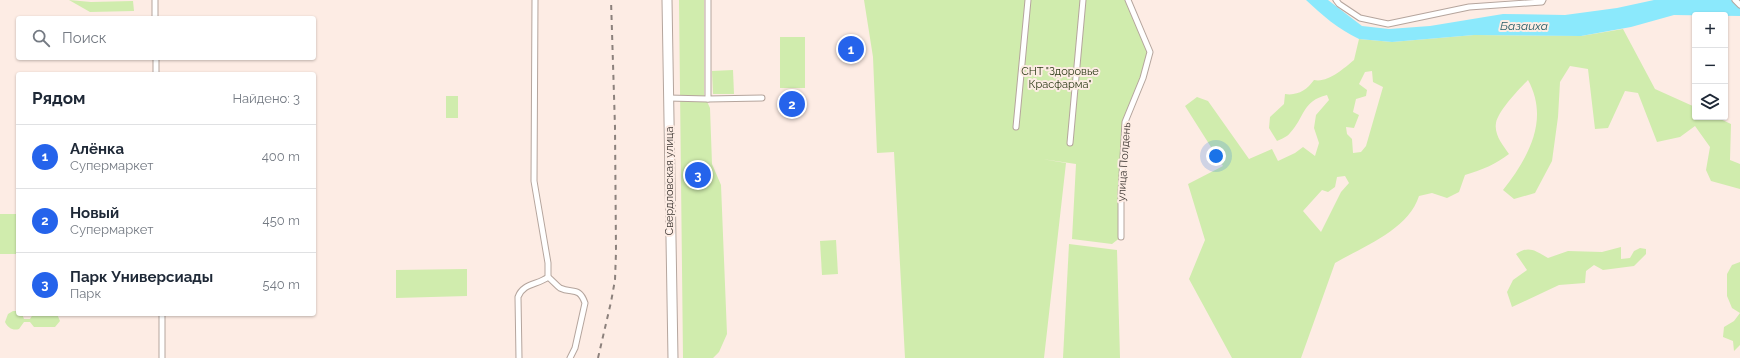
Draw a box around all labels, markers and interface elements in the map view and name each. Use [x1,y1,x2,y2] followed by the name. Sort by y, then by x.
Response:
[1692,12,1728,120] map controls
[1692,12,1728,48] button: +
[16,16,316,60] search box
[1500,19,1548,33] water label: Базаиха
[30,27,52,49] icon: search
[62,29,107,47] text: Поиск
[838,34,864,64] pin: 1
[1692,48,1728,84] button: −
[1021,65,1099,91] park label: СНТ "Здоровье Красфарма"
[1692,84,1728,120] button: layers
[32,88,85,108] text: Рядом
[779,89,805,119] pin: 2
[232,91,300,106] text: Найдено: 3
[1115,121,1133,202] street label: улица Полдень
[663,127,676,235] street label: Свердловская улица
[70,140,124,158] text: Алёнка
[1206,146,1226,166] your location
[42,149,48,164] text: 1
[262,149,300,164] text: 400 m
[70,158,153,173] text: Супермаркет
[685,160,711,190] pin: 3
[70,204,119,222] text: Новый
[41,213,49,228] text: 2
[263,213,300,228] text: 450 m
[70,222,153,237] text: Супермаркет
[70,268,213,286] text: Парк Универсиады
[41,277,49,292] text: 3
[263,277,300,292] text: 540 m
[70,286,101,301] text: Парк

